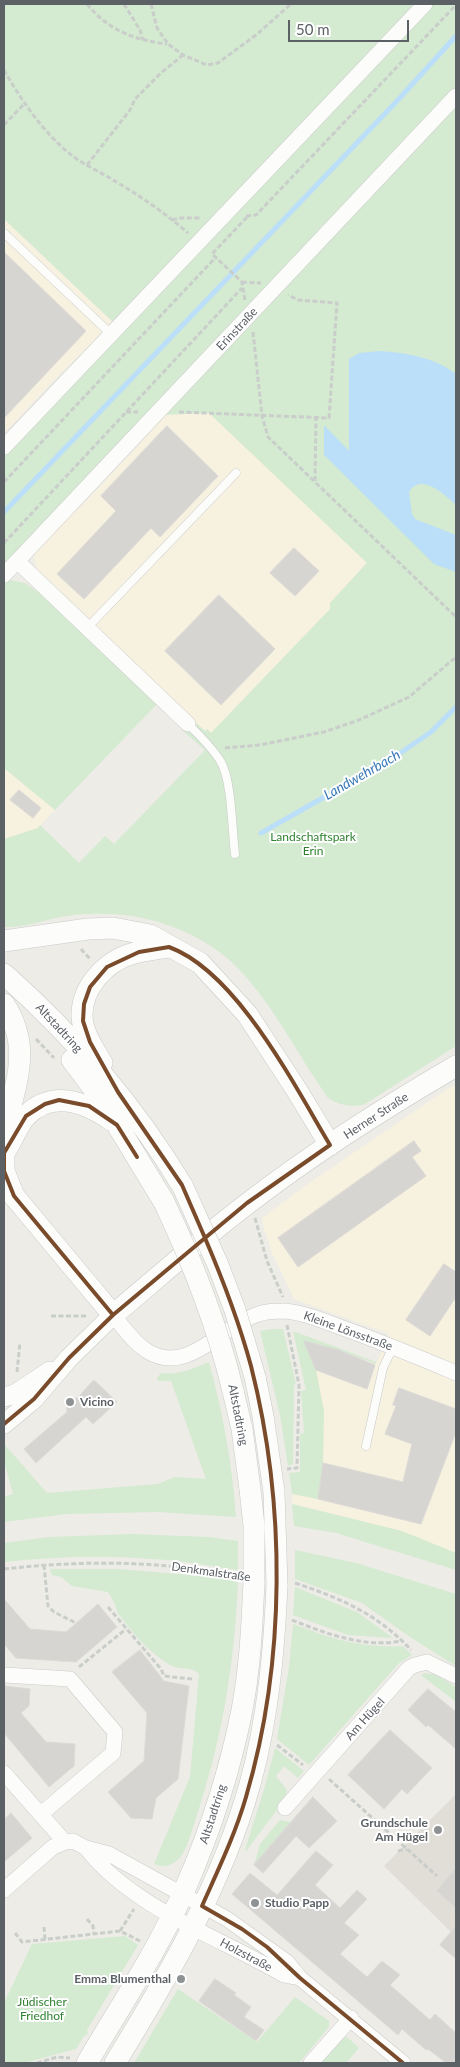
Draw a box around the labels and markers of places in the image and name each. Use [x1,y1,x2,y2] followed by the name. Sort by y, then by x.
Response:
[80,1395,114,1409] place label: Vicino
[64,1396,76,1408] marker: Vicino
[361,1816,428,1844] place label: Grundschule Am Hügel
[432,1824,444,1836] marker: Grundschule Am Hügel
[265,1896,329,1910] place label: Studio Papp
[249,1897,261,1909] marker: Studio Papp
[74,1972,171,1986] place label: Emma Blumenthal
[175,1973,187,1985] marker: Emma Blumenthal

